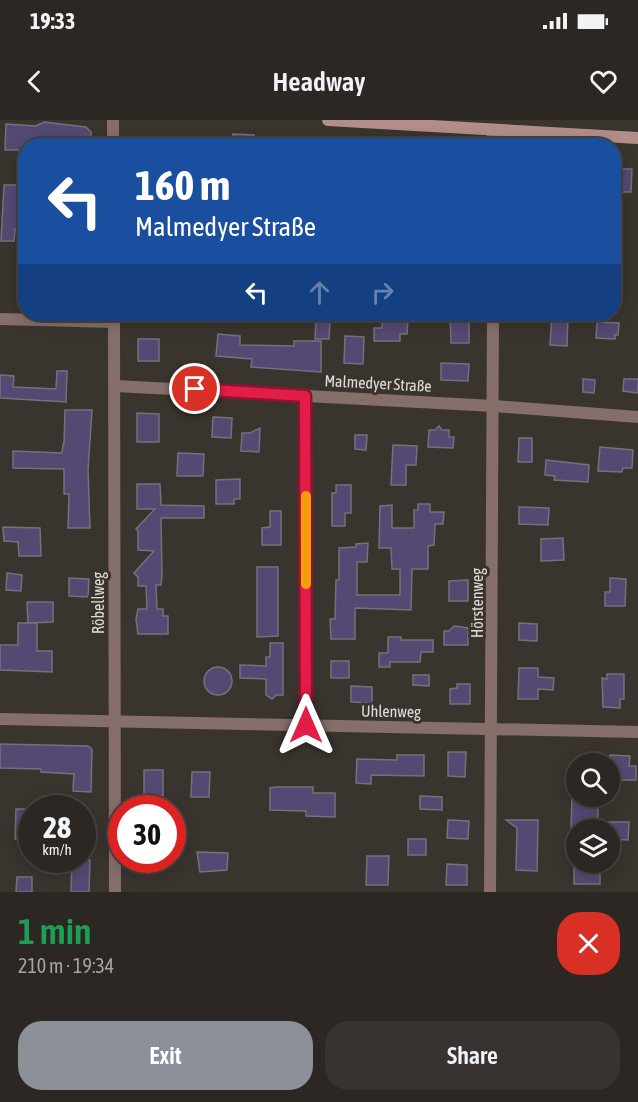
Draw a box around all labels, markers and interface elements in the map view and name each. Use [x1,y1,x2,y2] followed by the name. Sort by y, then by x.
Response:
[30,8,75,34] text: 19:33
[18,65,51,98] icon: back
[587,65,620,98] icon: heart
[273,66,365,97] text: Headway
[135,161,230,209] text: 160 m
[36,162,114,240] icon: left
[135,211,316,242] text: Malmedyer Straße
[240,276,273,309] icon: left
[303,276,336,309] icon: ahead
[366,276,399,309] icon: right
[169,363,220,414] pin
[324,371,432,396] street label: Malmedyer Straße
[178,372,211,405] icon: arrive
[468,568,487,638] street label: Hörstenweg
[89,572,108,634] street label: Röbellweg
[274,693,338,757] position arrow
[361,701,421,722] street label: Uhlenweg
[566,753,620,873] map controls
[566,753,620,807] button: search
[108,795,186,873] speed limit sign: 30
[43,810,71,844] text: 28
[566,819,620,873] button: layers
[42,841,72,858] text: km/h
[18,910,92,952] text: 1 min
[557,912,620,975] button: close
[18,954,114,977] text: 210 m · 19:34
[18,1021,313,1090] button: Exit
[325,1021,620,1090] button: Share

